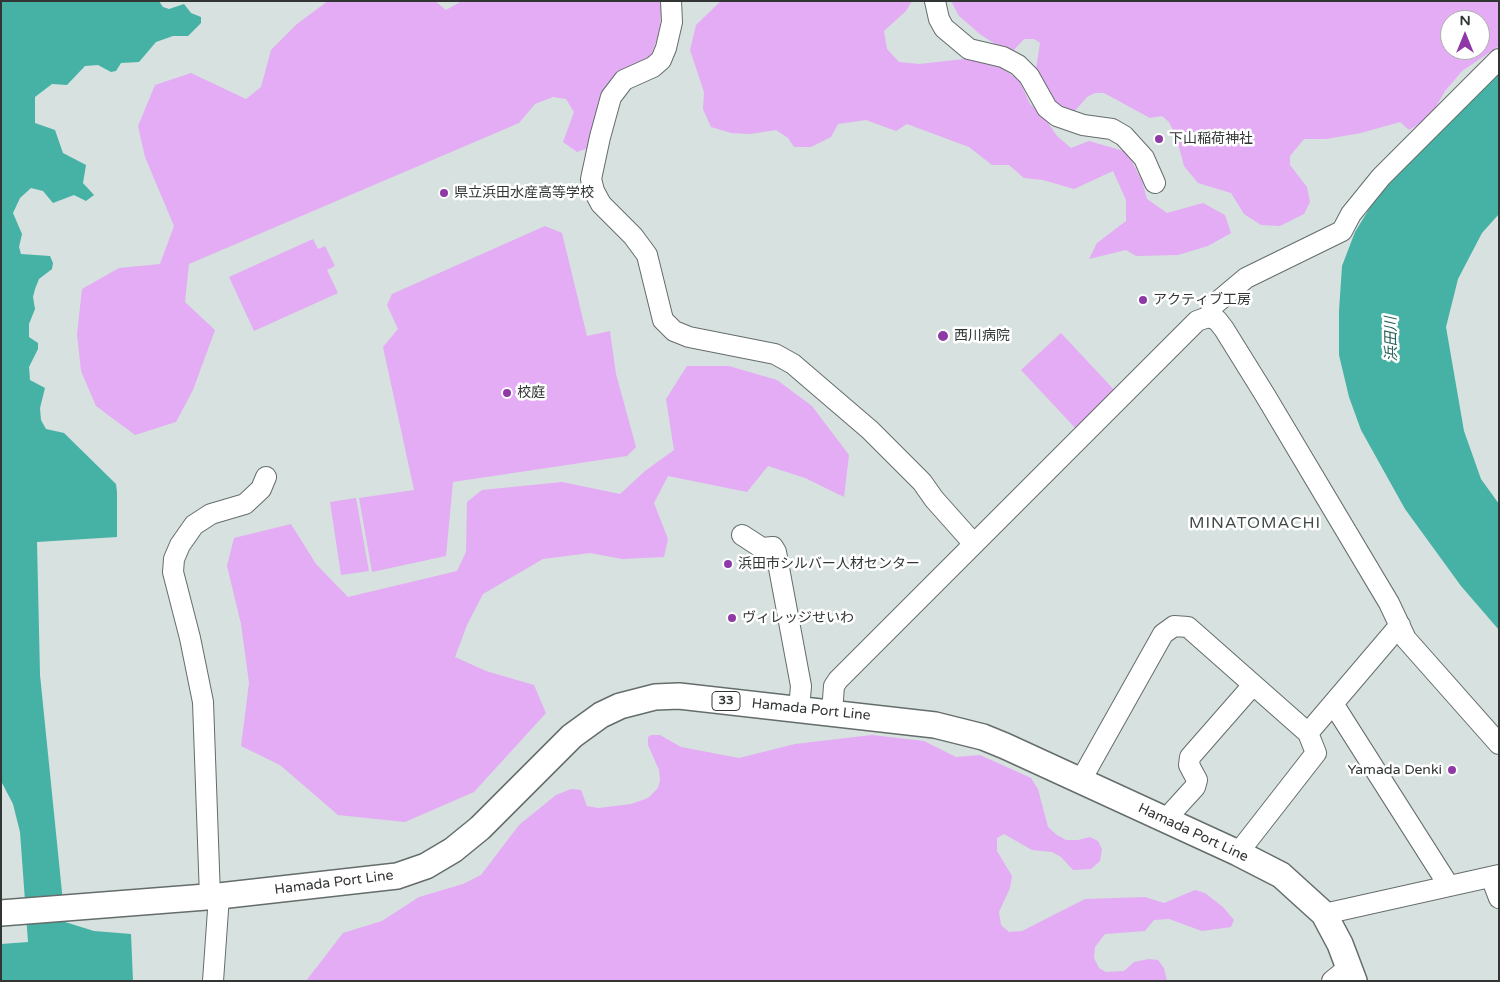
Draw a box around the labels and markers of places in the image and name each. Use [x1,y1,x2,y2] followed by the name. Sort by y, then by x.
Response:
[1169,131,1253,147] place label: 下山稲荷神社
[1153,133,1165,145] marker: 下山稲荷神社
[454,185,594,201] place label: 県立浜田水産高等学校
[438,187,450,199] marker: 県立浜田水産高等学校
[1153,292,1251,308] place label: アクティブ工房
[1137,294,1149,306] marker: アクティブ工房
[954,328,1010,344] place label: 西川病院
[936,329,950,343] marker: 西川病院
[517,385,545,401] place label: 校庭
[501,387,513,399] marker: 校庭
[738,556,920,572] place label: 浜田市シルバー人材センター
[722,558,734,570] marker: 浜田市シルバー人材センター
[742,610,854,626] place label: ヴィレッジせいわ
[726,612,738,624] marker: ヴィレッジせいわ
[1347,762,1442,778] place label: Yamada Denki
[1446,764,1458,776] marker: Yamada Denki

